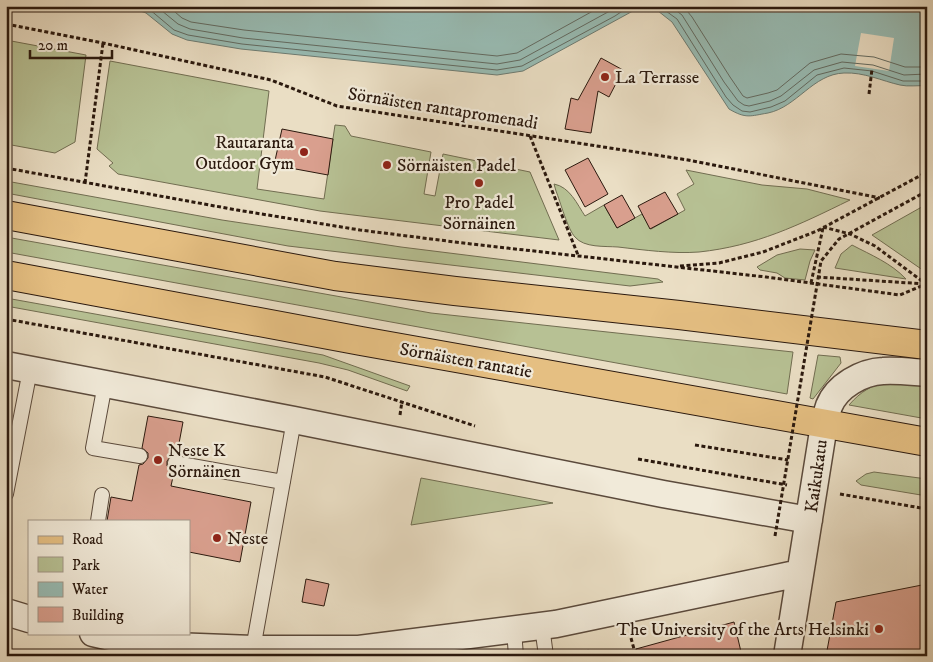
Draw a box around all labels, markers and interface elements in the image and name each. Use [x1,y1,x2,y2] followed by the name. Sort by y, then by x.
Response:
[30,28,112,60] scale bar
[38,36,68,55] text: 20 m
[615,67,699,89] place label: La Terrasse
[599,71,611,83] marker: La Terrasse
[346,83,539,135] street label: Sörnäisten rantapromenadi
[195,132,294,175] place label: Rautaranta Outdoor Gym
[298,146,310,158] marker: Rautaranta Outdoor Gym
[397,155,517,177] place label: Sörnäisten Padel
[381,159,393,171] marker: Sörnäisten Padel
[473,177,485,189] marker: Pro Padel Sörnäinen
[443,192,516,235] place label: Pro Padel Sörnäinen
[398,339,534,383] street label: Sörnäisten rantatie
[801,438,833,514] street label: Kaikukatu
[168,440,241,483] place label: Neste K Sörnäinen
[152,454,164,466] marker: Neste K Sörnäinen
[28,520,190,634] legend
[227,528,268,550] place label: Neste
[72,530,104,549] text: Road
[211,532,223,544] marker: Neste
[72,556,101,575] text: Park
[71,580,108,599] text: Water
[72,606,124,625] text: Building
[616,619,869,641] place label: The University of the Arts Helsinki
[873,623,885,635] marker: The University of the Arts Helsinki

